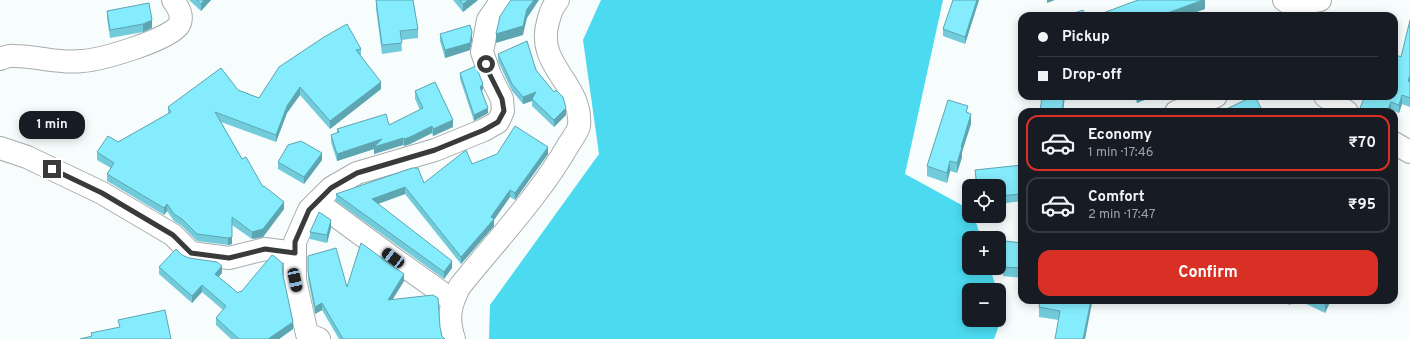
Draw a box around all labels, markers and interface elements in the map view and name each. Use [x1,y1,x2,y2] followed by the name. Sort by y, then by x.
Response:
[1062,28,1110,47] text: Pickup
[477,55,495,73] route start
[1062,66,1122,85] text: Drop-off
[19,111,85,139] callout: 1 min
[36,117,68,133] text: 1 min
[1040,125,1076,161] icon: car
[1088,126,1152,145] text: Economy
[1348,134,1376,153] text: ₹70
[1088,145,1153,161] text: 1 min · 17:46
[43,160,61,178] route end
[962,179,1006,327] map controls
[962,179,1006,223] button: locate
[1040,187,1076,223] icon: car
[1088,188,1145,207] text: Comfort
[1348,196,1376,215] text: ₹95
[1088,207,1155,223] text: 2 min · 17:47
[962,231,1006,275] button: +
[380,246,406,270] car
[1038,250,1378,296] button: Confirm
[287,267,303,293] car
[962,283,1006,327] button: −

